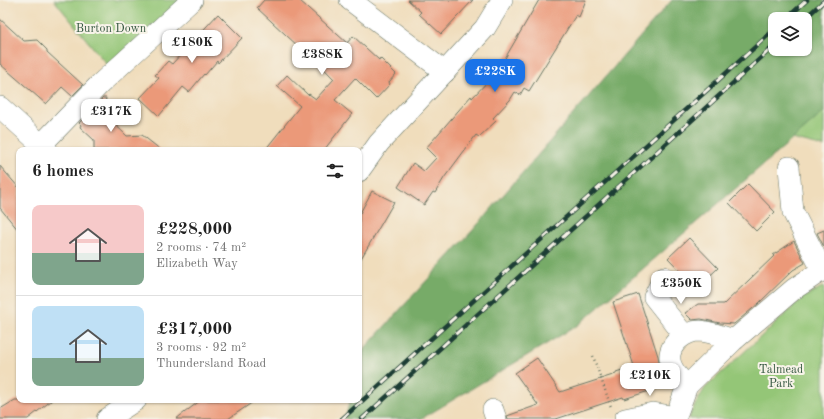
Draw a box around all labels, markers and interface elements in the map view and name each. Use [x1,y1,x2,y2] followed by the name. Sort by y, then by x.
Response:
[768,12,812,56] map controls
[768,12,812,56] button: layers
[76,23,147,35] park label: Burton Down
[164,30,220,64] pin: £180K
[171,36,213,49] text: £180K
[294,42,350,76] pin: £388K
[301,48,343,61] text: £388K
[467,59,523,93] pin: £228K
[474,65,516,78] text: £228K
[83,99,139,133] pin: £317K
[90,105,132,118] text: £317K
[324,160,346,182] icon: filters
[32,163,94,180] text: 6 homes
[64,221,112,269] icon: home
[156,221,232,238] text: £228,000
[156,241,246,254] text: 2 rooms · 74 m²
[156,257,238,270] text: Elizabeth Way
[653,271,709,305] pin: £350K
[660,277,702,290] text: £350K
[156,321,232,338] text: £317,000
[64,322,112,370] icon: home
[156,341,246,354] text: 3 rooms · 92 m²
[156,357,266,370] text: Thundersland Road
[622,363,678,397] pin: £210K
[759,364,803,390] park label: Talmead Park
[629,369,671,382] text: £210K

